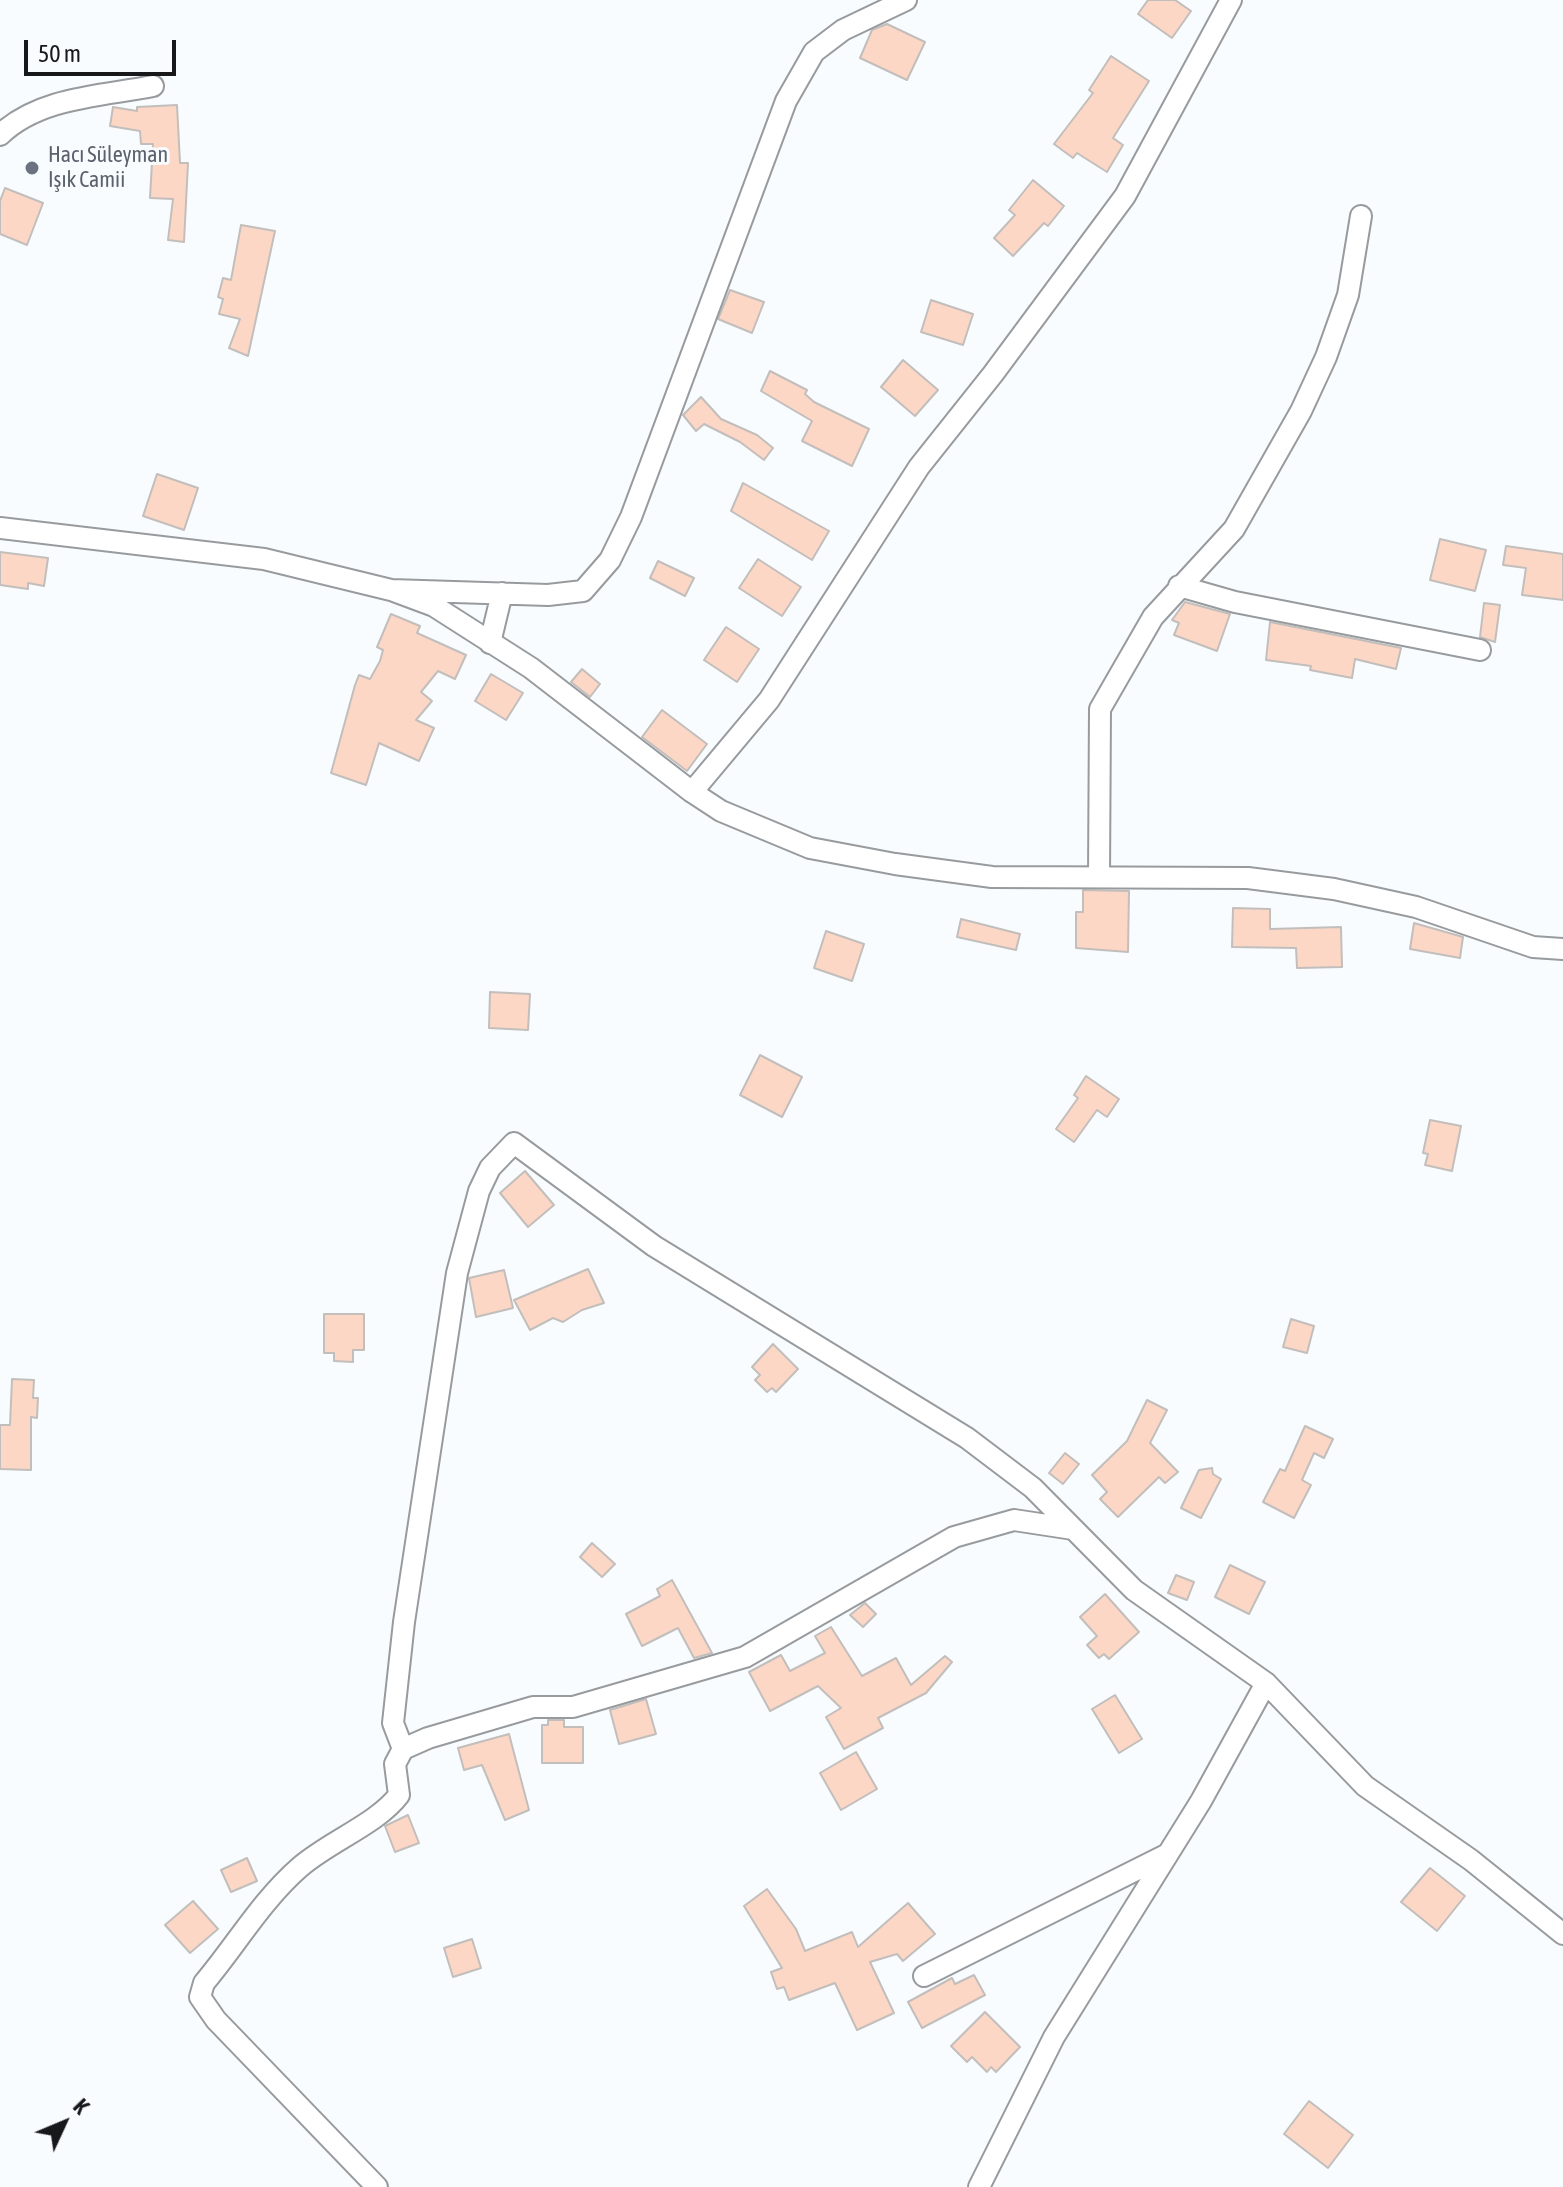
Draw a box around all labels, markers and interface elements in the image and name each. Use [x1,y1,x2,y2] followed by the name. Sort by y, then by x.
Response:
[28,24,180,74] scale bar
[38,40,81,67] text: 50 m
[48,142,168,194] place label: Hacı Süleyman Işık Camii
[23,159,41,177] marker: Hacı Süleyman Işık Camii
[24,2083,104,2163] north arrow
[68,2093,94,2119] text: K

